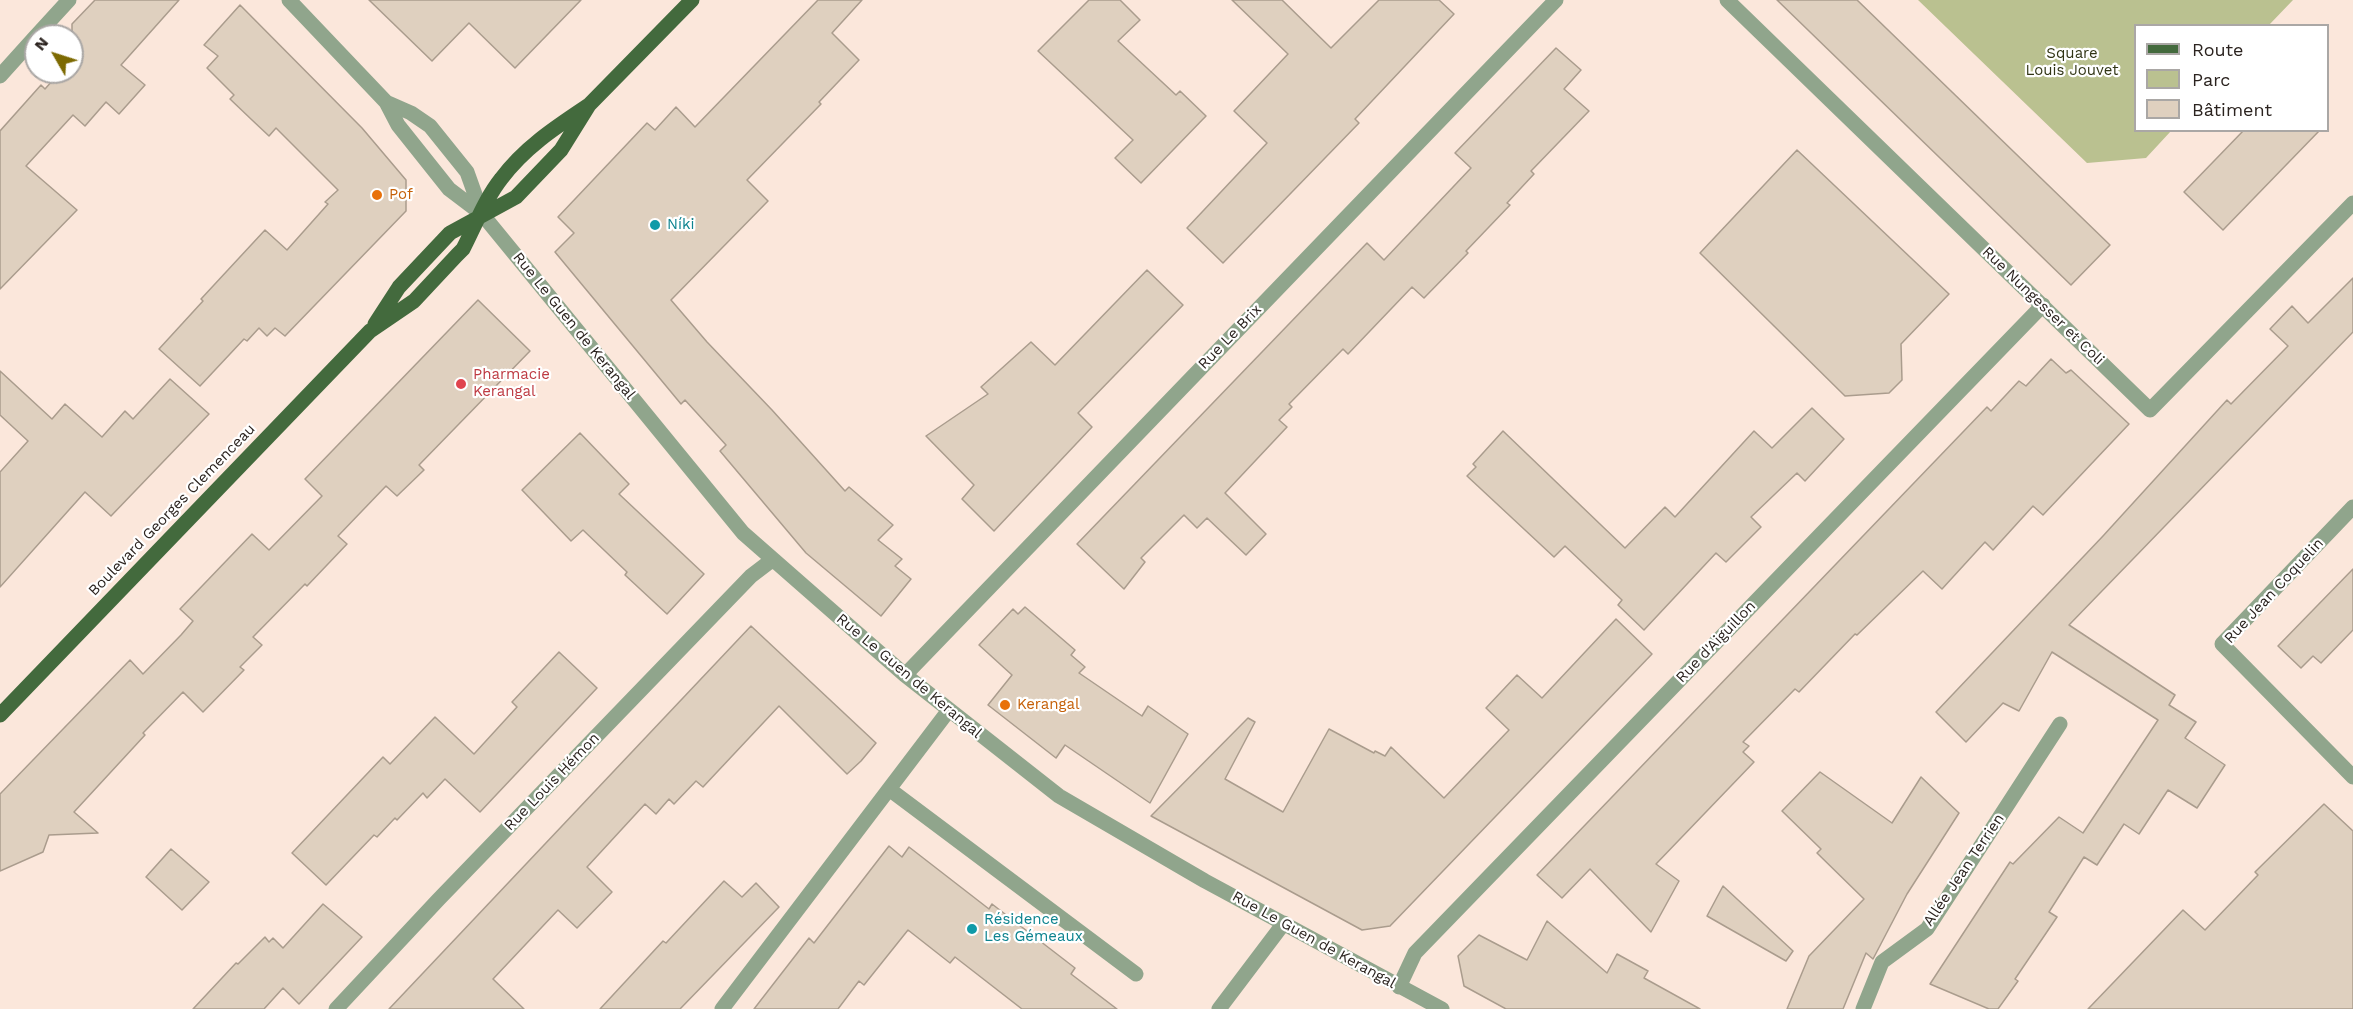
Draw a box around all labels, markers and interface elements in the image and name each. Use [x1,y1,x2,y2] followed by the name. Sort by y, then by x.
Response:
[24,24,84,84] north arrow
[2134,24,2329,132] legend
[30,33,52,54] text: N
[2192,39,2244,60] text: Route
[2025,45,2119,80] park label: Square Louis Jouvet
[2192,69,2230,90] text: Parc
[2192,99,2272,120] text: Bâtiment
[389,186,413,204] place label: Pof
[370,188,384,202] marker: Pof
[667,216,694,234] place label: Níki
[648,218,662,232] marker: Níki
[1978,243,2108,369] street label: Rue Nungesser et Coli
[509,249,639,403] street label: Rue Le Guen de Kerangal
[1195,301,1265,373] street label: Rue Le Brix
[473,366,550,401] place label: Pharmacie Kerangal
[454,377,468,391] marker: Pharmacie Kerangal
[85,420,259,600] street label: Boulevard Georges Clemenceau
[2221,535,2327,647] street label: Rue Jean Coquelin
[1672,597,1760,687] street label: Rue d'Aiguillon
[833,610,985,742] street label: Rue Le Guen de Kerangal
[1017,696,1080,714] place label: Kerangal
[998,698,1012,712] marker: Kerangal
[501,729,603,835] street label: Rue Louis Hémon
[1920,810,2008,930] street label: Allée Jean Terrien
[1229,887,1399,993] street label: Rue Le Guen de Kerangal
[984,911,1083,946] place label: Résidence Les Gémeaux
[965,922,979,936] marker: Résidence Les Gémeaux

